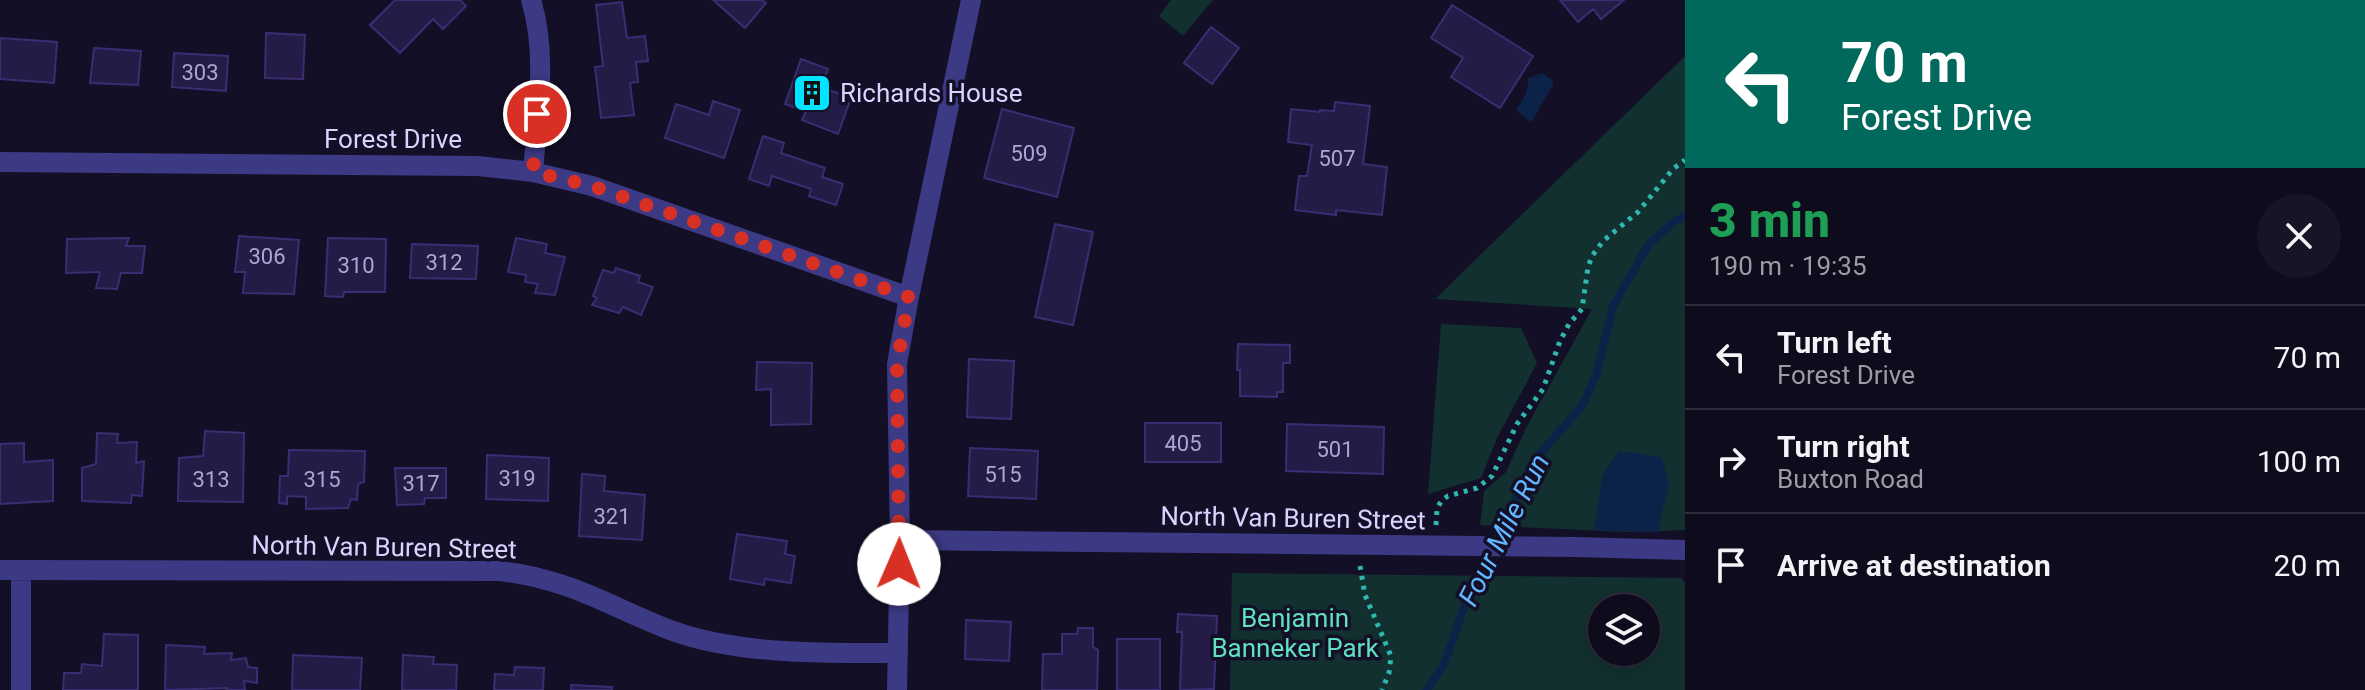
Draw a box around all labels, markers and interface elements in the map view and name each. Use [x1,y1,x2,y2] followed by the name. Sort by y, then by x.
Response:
[1841,30,1968,96] text: 70 m
[1709,32,1813,136] icon: left
[181,60,219,85] house number: 303
[791,72,833,114] building icon: Richards House
[840,78,1022,108] place label: Richards House
[503,80,571,148] pin
[515,92,559,136] icon: arrive
[1841,97,2032,139] text: Forest Drive
[324,124,462,154] street label: Forest Drive
[1010,141,1048,166] house number: 509
[1318,146,1356,171] house number: 507
[1709,192,1830,249] text: 3 min
[2257,194,2341,278] button: close
[248,244,286,269] house number: 306
[425,250,463,275] house number: 312
[1709,251,1867,281] text: 190 m · 19:35
[337,253,375,278] house number: 310
[1777,325,1892,360] text: Turn left
[1709,335,1753,379] icon: left
[2274,340,2341,375] text: 70 m
[1777,360,1915,390] text: Forest Drive
[1777,429,1910,464] text: Turn right
[1164,431,1202,456] house number: 405
[1316,437,1354,462] house number: 501
[1709,439,1753,483] icon: right
[2257,444,2341,479] text: 100 m
[1452,448,1556,612] water label: Four Mile Run
[984,462,1022,487] house number: 515
[1777,464,1924,494] text: Buxton Road
[498,466,536,491] house number: 319
[192,467,230,492] house number: 313
[303,467,341,492] house number: 315
[402,471,440,496] house number: 317
[1160,501,1426,535] street label: North Van Buren Street
[593,504,631,529] house number: 321
[857,522,941,606] position arrow
[251,530,517,564] street label: North Van Buren Street
[1709,543,1753,587] icon: arrive
[1777,548,2051,583] text: Arrive at destination
[2274,548,2341,583] text: 20 m
[1588,594,1660,666] map controls
[1588,594,1660,666] button: layers
[1211,603,1379,663] park label: Benjamin Banneker Park

